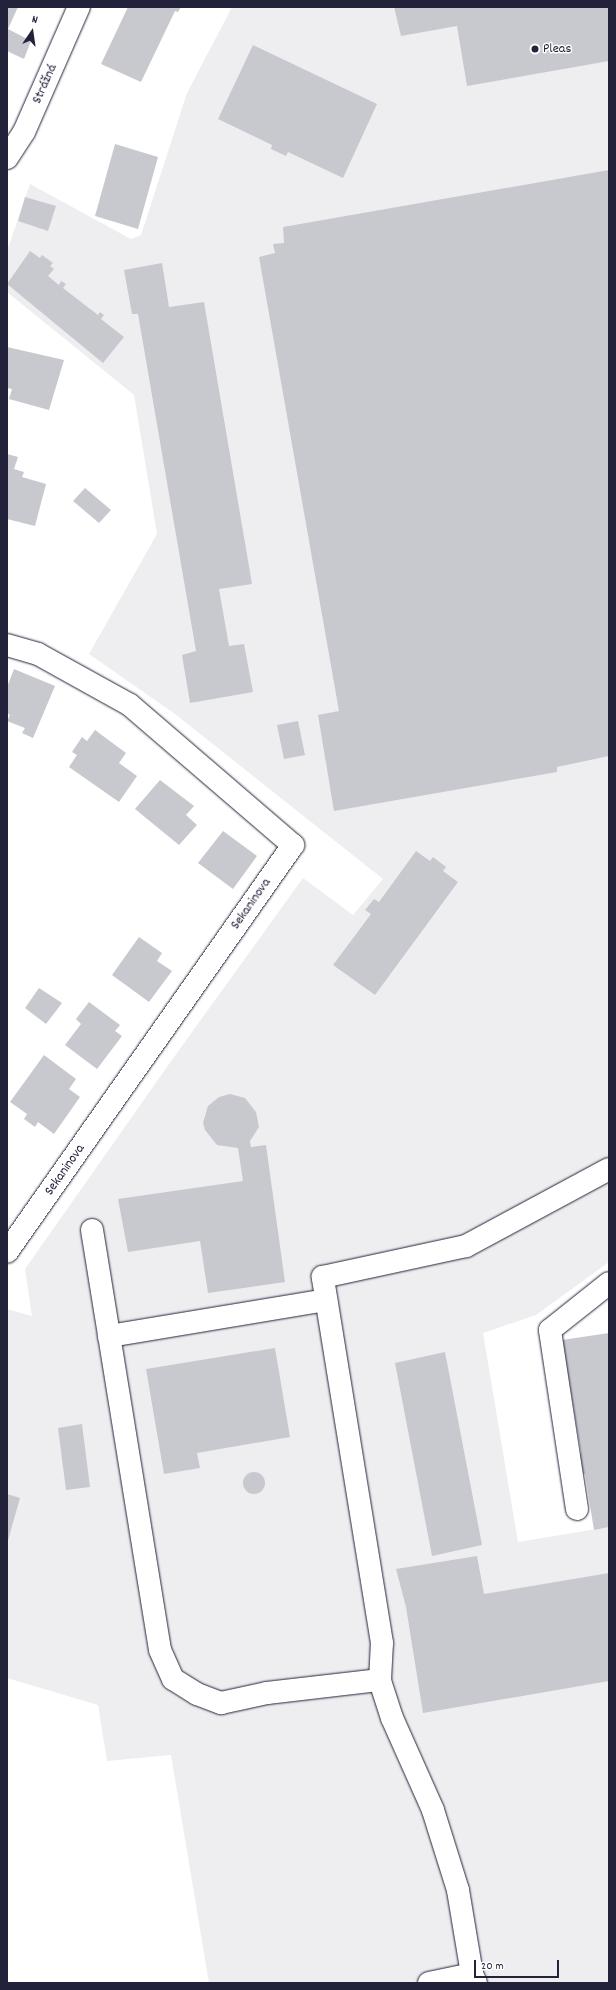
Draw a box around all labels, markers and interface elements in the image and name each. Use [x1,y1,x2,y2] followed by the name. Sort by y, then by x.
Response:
[12,12,52,52] north arrow
[30,12,39,29] text: N
[543,41,571,57] place label: Pleas
[530,44,540,54] marker: Pleas
[29,61,61,107] street label: Strážná
[227,875,275,933] street label: Sekaninova
[41,1141,89,1199] street label: Sekaninova
[476,1952,561,1978] scale bar
[481,1958,504,1975] text: 20 m

